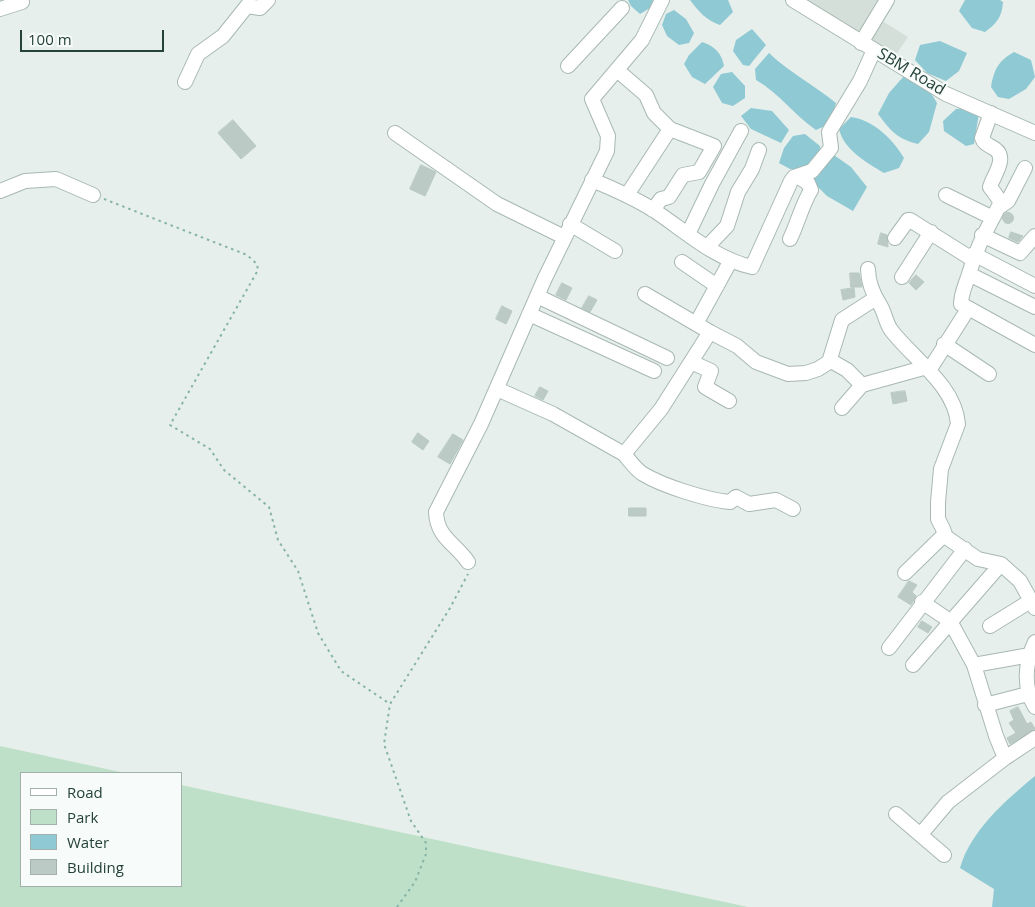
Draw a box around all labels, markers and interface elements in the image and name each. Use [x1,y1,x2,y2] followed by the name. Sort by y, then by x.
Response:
[22,20,166,52] scale bar
[28,29,72,49] text: 100 m
[874,44,948,100] street label: SBM Road
[20,772,182,887] legend
[67,782,103,802] text: Road
[67,807,98,827] text: Park
[67,832,109,852] text: Water
[67,857,124,877] text: Building

